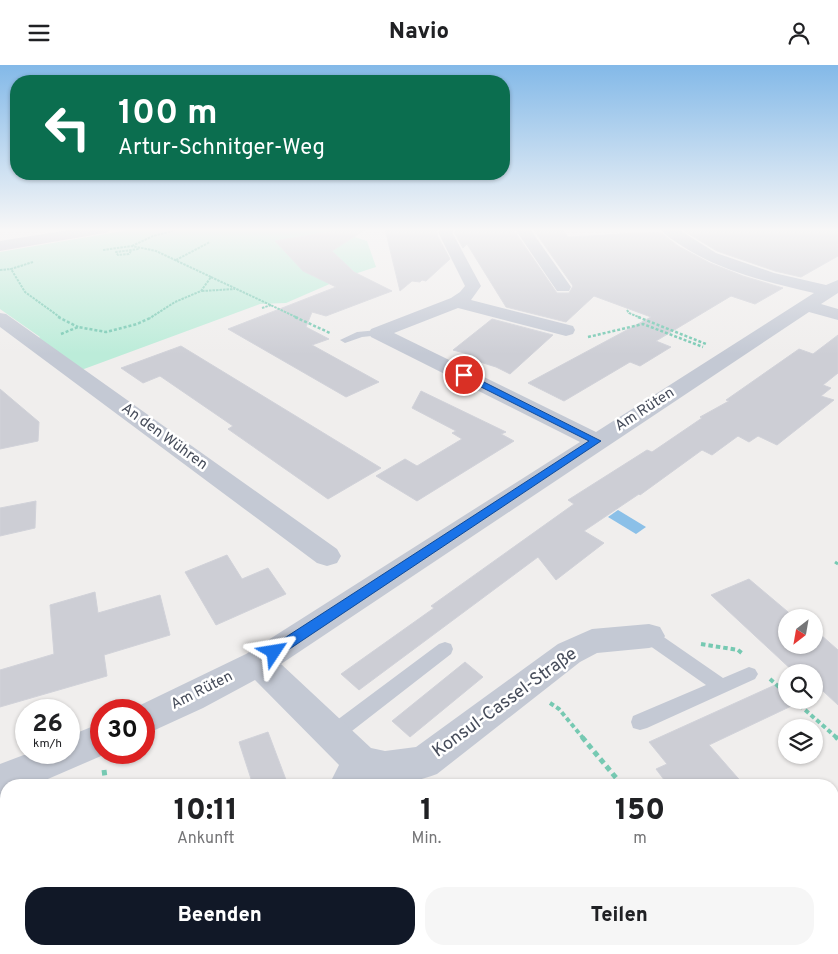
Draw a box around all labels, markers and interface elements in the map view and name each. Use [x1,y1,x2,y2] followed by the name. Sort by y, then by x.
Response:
[25,19,53,47] icon: menu
[389,19,449,46] text: Navio
[785,19,813,47] icon: person
[118,92,218,136] text: 100 m
[35,95,100,160] icon: left
[118,135,325,162] text: Artur-Schnitger-Weg
[443,354,485,396] pin
[450,361,478,389] icon: arrive
[612,384,678,436] street label: Am Rüten
[117,399,211,475] street label: An den Wühren
[778,609,822,654] north arrow
[778,609,823,764] map controls
[247,625,299,677] position arrow
[428,643,582,763] street label: Konsul-Cassel-Straße
[778,664,823,709] button: search
[168,667,236,715] street label: Am Rüten
[90,699,155,764] speed limit sign: 30
[32,709,63,741] text: 26
[778,719,823,764] button: layers
[33,736,62,752] text: km/h
[174,793,238,830] text: 10:11
[420,793,433,830] text: 1
[615,793,665,830] text: 150
[177,829,235,849] text: Ankunft
[412,829,441,849] text: Min.
[633,829,647,849] text: m
[25,887,415,945] button: Beenden
[425,887,814,945] button: Teilen

